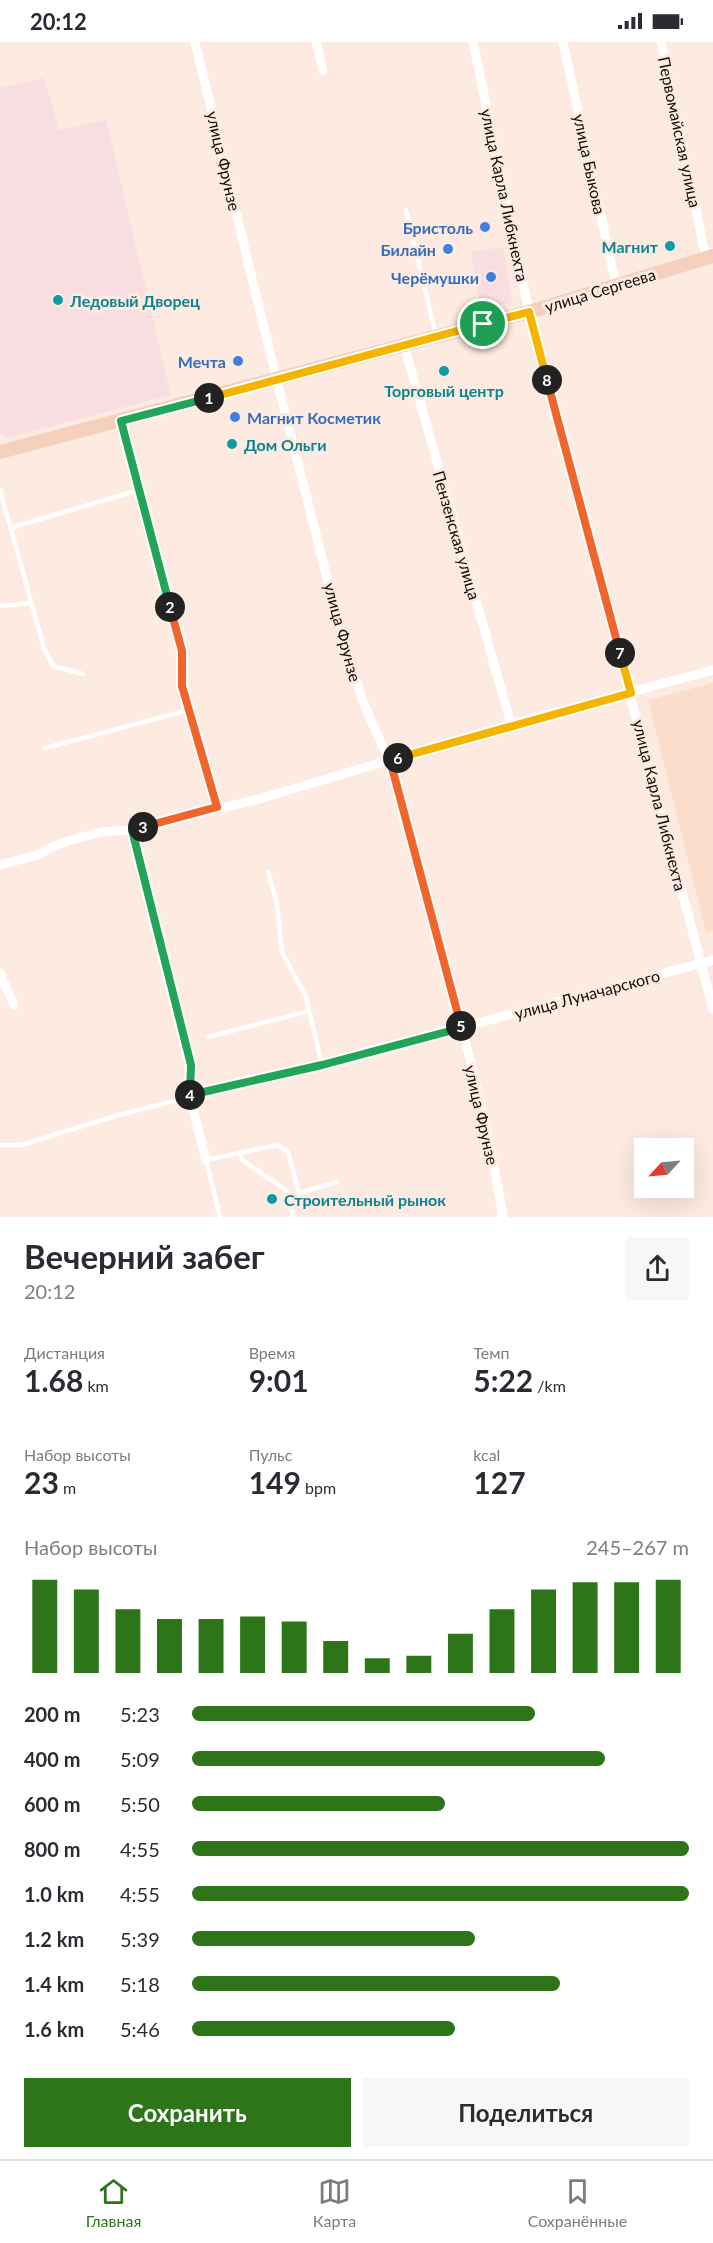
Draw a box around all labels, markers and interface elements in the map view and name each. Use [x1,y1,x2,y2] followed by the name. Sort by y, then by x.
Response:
[30,8,87,35] text: 20:12
[655,55,705,209] street label: Первомайская улица
[477,107,533,283] street label: улица Карла Либкнехта
[203,109,245,213] street label: улица Фрунзе
[570,112,610,216] street label: улица Быкова
[403,218,473,237] place label: Бристоль
[478,220,492,234] marker: Бристоль
[602,237,659,256] place label: Магнит
[663,239,677,253] marker: Магнит
[381,240,436,259] place label: Билайн
[441,242,455,256] marker: Билайн
[542,264,658,316] street label: улица Сергеева
[391,268,479,287] place label: Черёмушки
[484,270,498,284] marker: Черёмушки
[69,291,200,310] place label: Ледовый Дворец
[51,293,65,307] marker: Ледовый Дворец
[457,298,508,349] pin
[466,307,499,340] icon: arrive
[178,352,226,371] place label: Мечта
[231,354,245,368] marker: Мечта
[437,364,451,378] marker: Торговый центр
[532,365,562,395] pin: 8
[542,370,552,389] text: 8
[384,381,504,400] place label: Торговый центр
[194,383,224,413] pin: 1
[204,388,214,407] text: 1
[247,408,381,427] place label: Магнит Косметик
[228,410,242,424] marker: Магнит Косметик
[244,435,327,454] place label: Дом Ольги
[225,437,239,451] marker: Дом Ольги
[430,468,484,602] street label: Пензенская улица
[321,580,365,684] street label: улица Фрунзе
[155,592,185,622] pin: 2
[165,597,175,616] text: 2
[605,638,635,668] pin: 7
[615,643,625,662] text: 7
[629,717,691,893] street label: улица Карла Либкнехта
[383,743,413,773] pin: 6
[393,748,403,767] text: 6
[128,812,158,842] pin: 3
[138,817,148,836] text: 3
[512,965,662,1023] street label: улица Луначарского
[446,1011,476,1041] pin: 5
[456,1016,466,1035] text: 5
[461,1063,503,1167] street label: улица Фрунзе
[175,1080,205,1110] pin: 4
[185,1085,195,1104] text: 4
[634,1138,694,1198] north arrow
[634,1138,694,1198] map controls
[284,1190,446,1209] place label: Строительный рынок
[265,1192,279,1206] marker: Строительный рынок
[24,1236,265,1276] text: Вечерний забег
[626,1237,689,1300] button: share
[24,1279,75,1303] text: 20:12
[24,1343,105,1362] text: Дистанция
[249,1343,295,1362] text: Время
[473,1343,510,1362] text: Темп
[24,1362,83,1398] text: 1.68
[249,1362,309,1398] text: 9:01
[473,1362,533,1398] text: 5:22
[83,1376,109,1395] text: km
[533,1376,566,1395] text: /km
[24,1445,131,1464] text: Набор высоты
[249,1445,292,1464] text: Пульс
[473,1445,500,1464] text: kcal
[24,1464,59,1500] text: 23
[249,1464,301,1500] text: 149
[473,1464,526,1500] text: 127
[59,1478,76,1497] text: m
[301,1478,336,1497] text: bpm
[24,1535,157,1559] text: Набор высоты
[586,1535,689,1559] text: 245–267 m
[24,1702,80,1726] text: 200 m
[120,1702,160,1726] text: 5:23
[24,1747,80,1771] text: 400 m
[120,1747,160,1771] text: 5:09
[24,1792,80,1816] text: 600 m
[120,1792,160,1816] text: 5:50
[24,1837,80,1861] text: 800 m
[120,1837,160,1861] text: 4:55
[24,1882,84,1906] text: 1.0 km
[120,1882,160,1906] text: 4:55
[24,1927,84,1951] text: 1.2 km
[120,1927,160,1951] text: 5:39
[24,1972,84,1996] text: 1.4 km
[120,1972,160,1996] text: 5:18
[24,2017,84,2041] text: 1.6 km
[120,2017,160,2041] text: 5:46
[24,2078,351,2147] button: Сохранить
[363,2078,689,2147] button: Поделиться
[86,2175,141,2230] tab: Главная
[313,2175,356,2230] tab: Карта
[528,2175,627,2230] tab: Сохранённые

